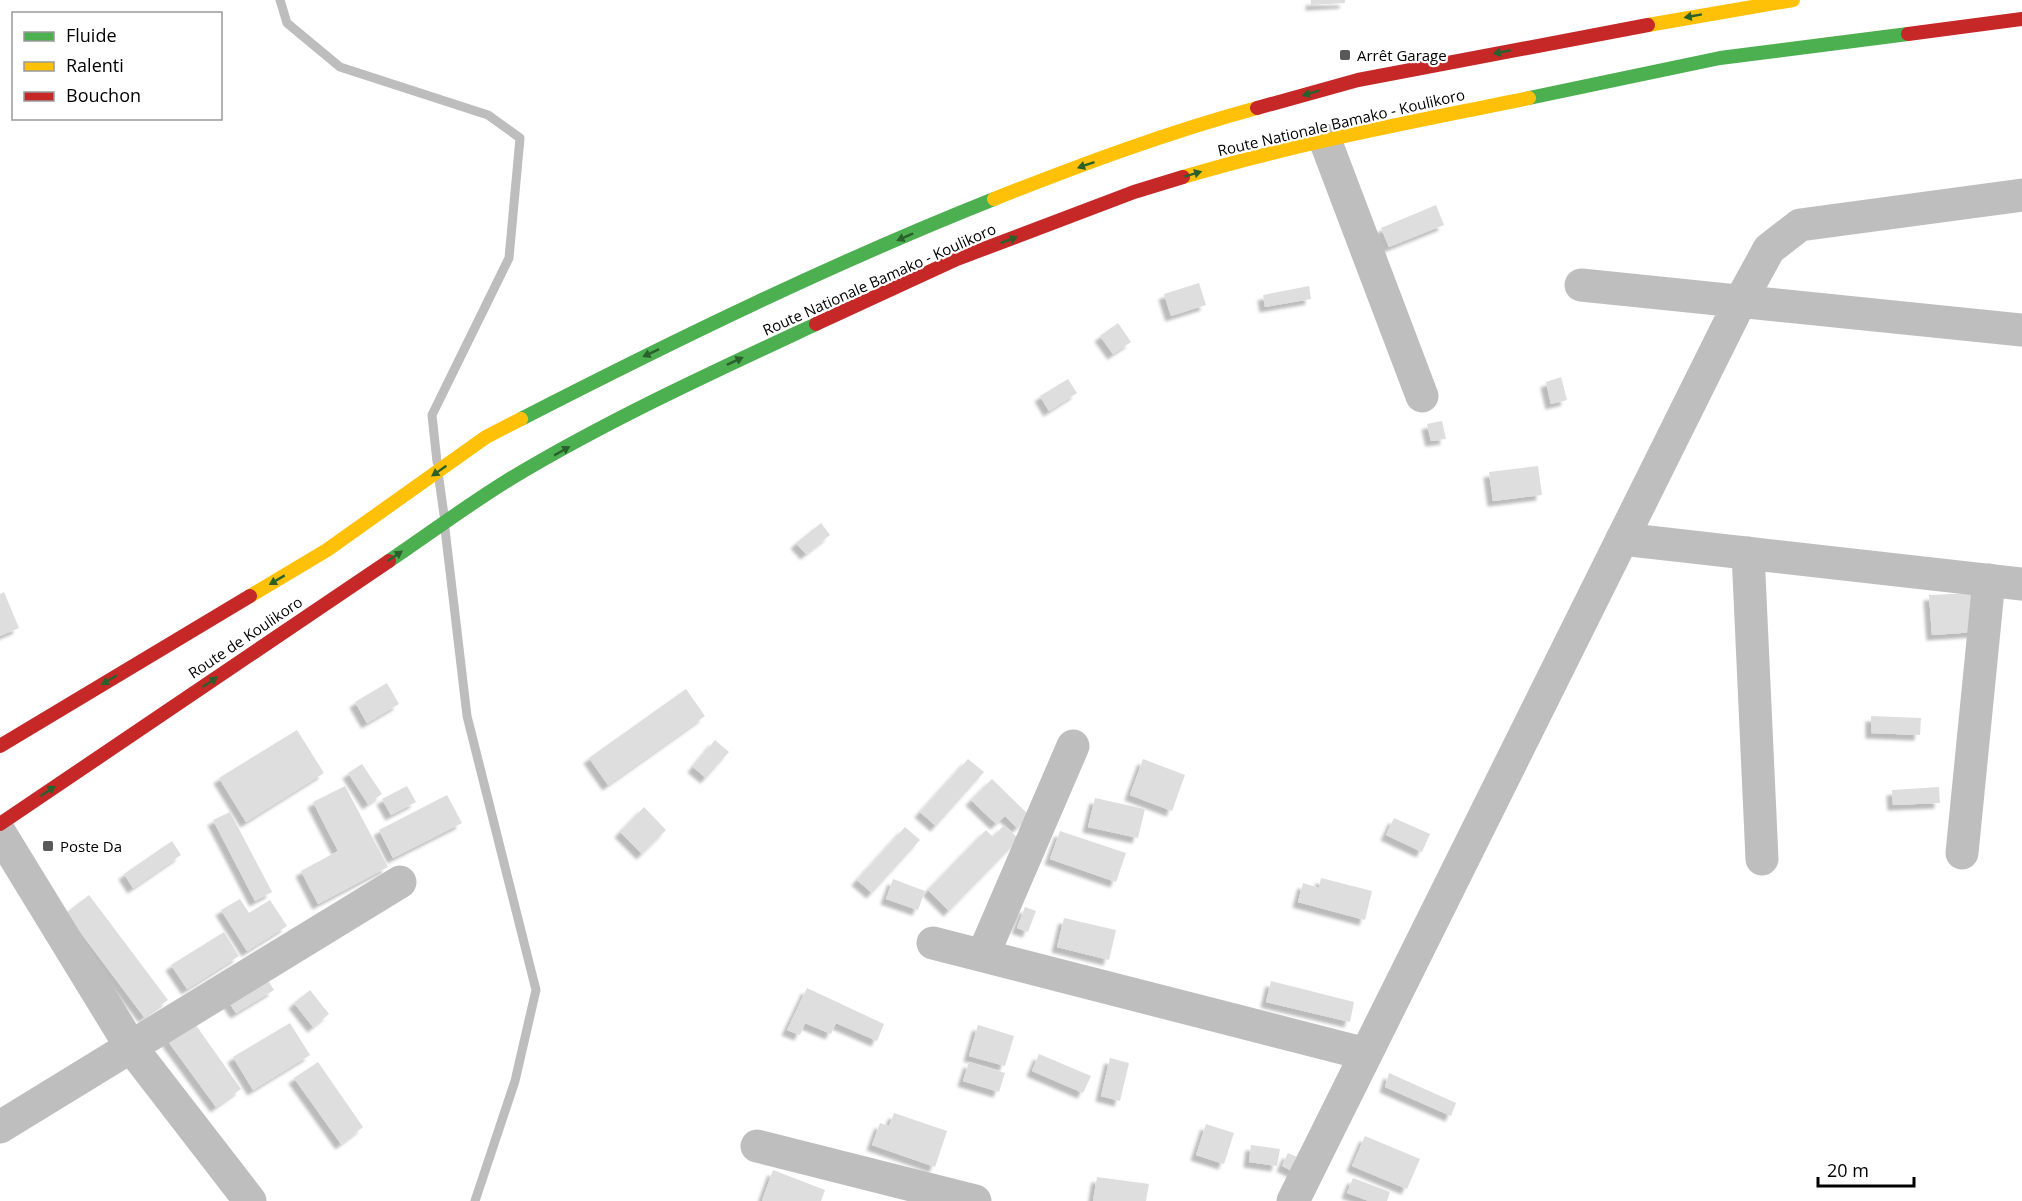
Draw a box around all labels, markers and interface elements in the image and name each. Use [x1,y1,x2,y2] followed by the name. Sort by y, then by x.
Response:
[12,12,222,120] legend
[1684,12,1703,21] one-way arrow
[66,23,117,47] text: Fluide
[1357,45,1447,65] place label: Arrêt Garage
[1338,48,1352,62] marker: Arrêt Garage
[1492,48,1511,57] one-way arrow
[66,53,124,77] text: Ralenti
[66,83,141,107] text: Bouchon
[1215,84,1467,160] street label: Route Nationale Bamako - Koulikoro
[1302,88,1320,98] one-way arrow
[1077,160,1095,170] one-way arrow
[1184,169,1202,178] one-way arrow
[759,218,999,340] street label: Route Nationale Bamako - Koulikoro
[896,233,914,242] one-way arrow
[1000,234,1018,244] one-way arrow
[643,348,660,357] one-way arrow
[726,356,744,366] one-way arrow
[553,446,570,456] one-way arrow
[431,465,447,477] one-way arrow
[387,550,403,562] one-way arrow
[268,575,285,585] one-way arrow
[184,591,306,683] street label: Route de Koulikoro
[101,675,117,686] one-way arrow
[201,676,217,688] one-way arrow
[40,786,57,797] one-way arrow
[60,836,122,856] place label: Poste Da
[41,839,55,853] marker: Poste Da
[1818,1150,1914,1188] scale bar
[1827,1158,1869,1182] text: 20 m

